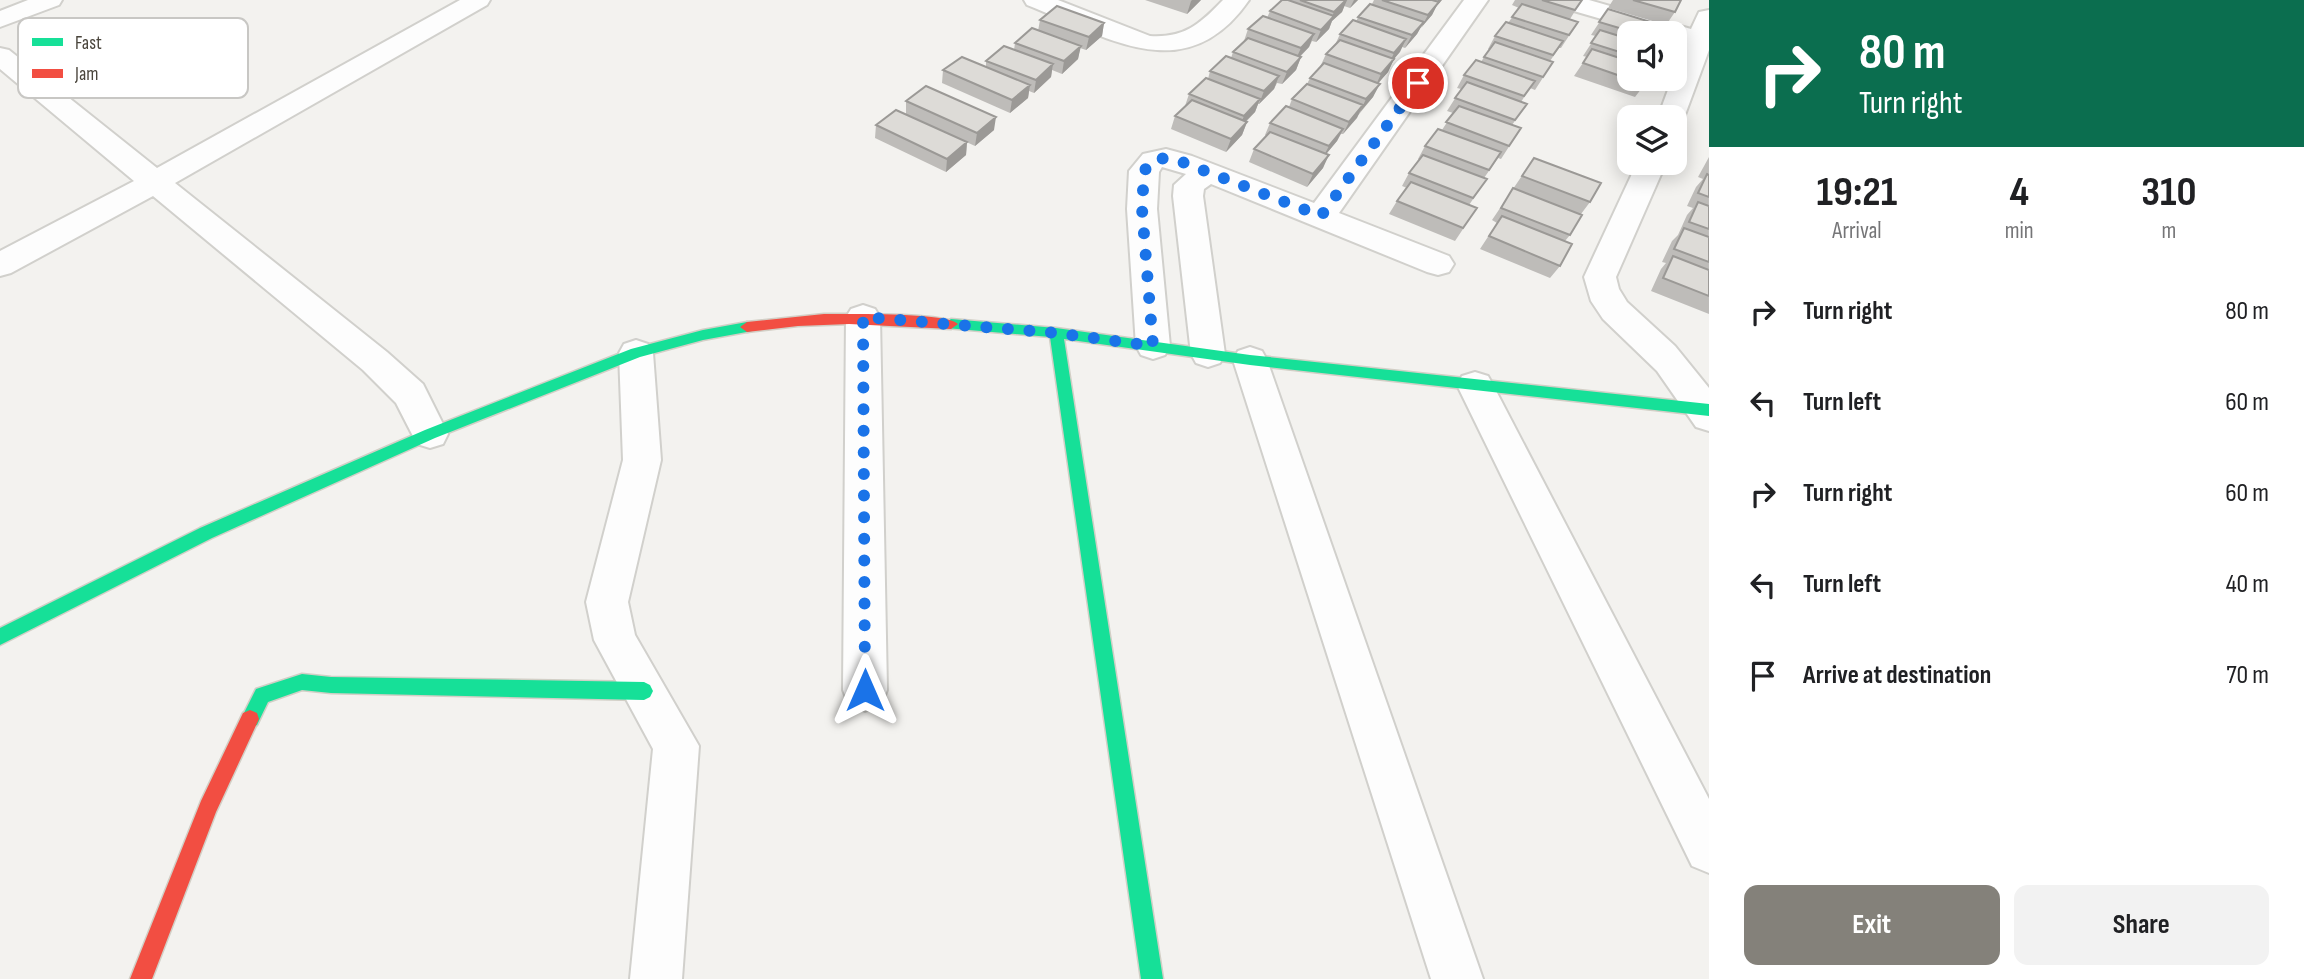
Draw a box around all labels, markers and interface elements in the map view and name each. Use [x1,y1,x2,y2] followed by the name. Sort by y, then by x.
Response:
[18,18,248,98] legend
[1617,21,1687,175] map controls
[1617,21,1687,91] button: sound
[1859,24,1946,83] text: 80 m
[1744,28,1835,119] icon: right
[75,32,102,55] text: Fast
[1388,53,1448,113] pin
[74,63,98,86] text: Jam
[1399,64,1437,102] icon: arrive
[1859,84,1963,123] text: Turn right
[1617,105,1687,175] button: layers
[1817,167,1897,218] text: 19:21
[2009,167,2029,218] text: 4
[2141,167,2196,218] text: 310
[1832,217,1882,245] text: Arrival
[2005,217,2034,245] text: min
[2161,217,2176,245] text: m
[1744,293,1782,331] icon: right
[1803,296,1892,327] text: Turn right
[2225,296,2269,327] text: 80 m
[1744,384,1782,422] icon: left
[1803,387,1881,418] text: Turn left
[2225,387,2269,418] text: 60 m
[1744,475,1782,513] icon: right
[1803,478,1892,509] text: Turn right
[2225,478,2269,509] text: 60 m
[1744,566,1782,604] icon: left
[1803,569,1881,600] text: Turn left
[2226,569,2269,600] text: 40 m
[828,653,902,727] position arrow
[1744,657,1782,695] icon: arrive
[1803,660,1991,691] text: Arrive at destination
[2226,660,2269,691] text: 70 m
[1744,885,2000,965] button: Exit
[2014,885,2269,965] button: Share

